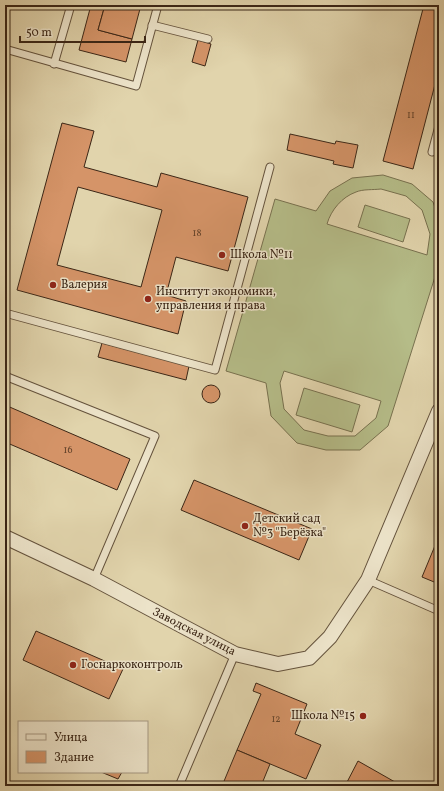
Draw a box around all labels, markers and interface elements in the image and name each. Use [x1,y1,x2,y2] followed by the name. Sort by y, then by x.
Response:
[20,18,145,44] scale bar
[26,25,52,41] text: 50 m
[407,108,415,122] house number: 11
[193,226,201,240] house number: 18
[230,247,293,263] place label: Школа №11
[217,250,227,260] marker: Школа №11
[61,277,107,293] place label: Валерия
[48,280,58,290] marker: Валерия
[156,284,276,314] place label: Институт экономики, управления и права
[143,294,153,304] marker: Институт экономики, управления и права
[64,443,72,457] house number: 16
[253,511,326,541] place label: Детский сад №3 "Берёзка"
[240,521,250,531] marker: Детский сад №3 "Берёзка"
[150,604,238,660] street label: Заводская улица
[81,657,183,673] place label: Госнаркоконтроль
[68,660,78,670] marker: Госнаркоконтроль
[291,708,355,724] place label: Школа №15
[358,711,368,721] marker: Школа №15
[271,712,281,726] house number: 12
[18,721,148,773] legend
[54,730,87,746] text: Улица
[54,750,94,766] text: Здание

